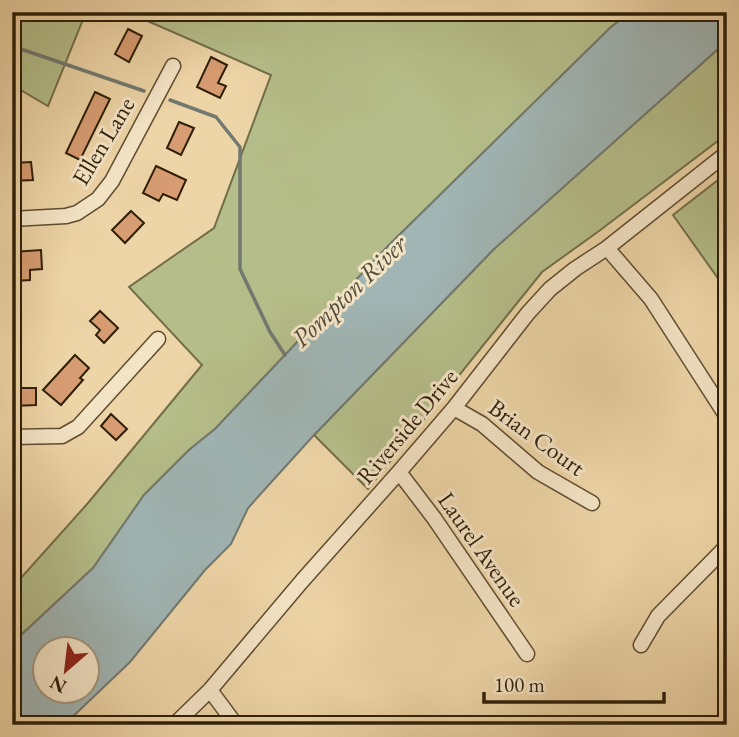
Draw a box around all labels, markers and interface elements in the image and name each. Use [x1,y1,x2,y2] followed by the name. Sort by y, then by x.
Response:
[65,91,141,191] street label: Ellen Lane
[284,227,415,355] water label: Pompton River
[350,362,464,490] street label: Riverside Drive
[483,391,592,483] street label: Brian Court
[431,486,533,612] street label: Laurel Avenue
[32,636,102,706] north arrow
[484,660,664,704] scale bar
[45,670,71,699] text: N
[494,671,545,698] text: 100 m

